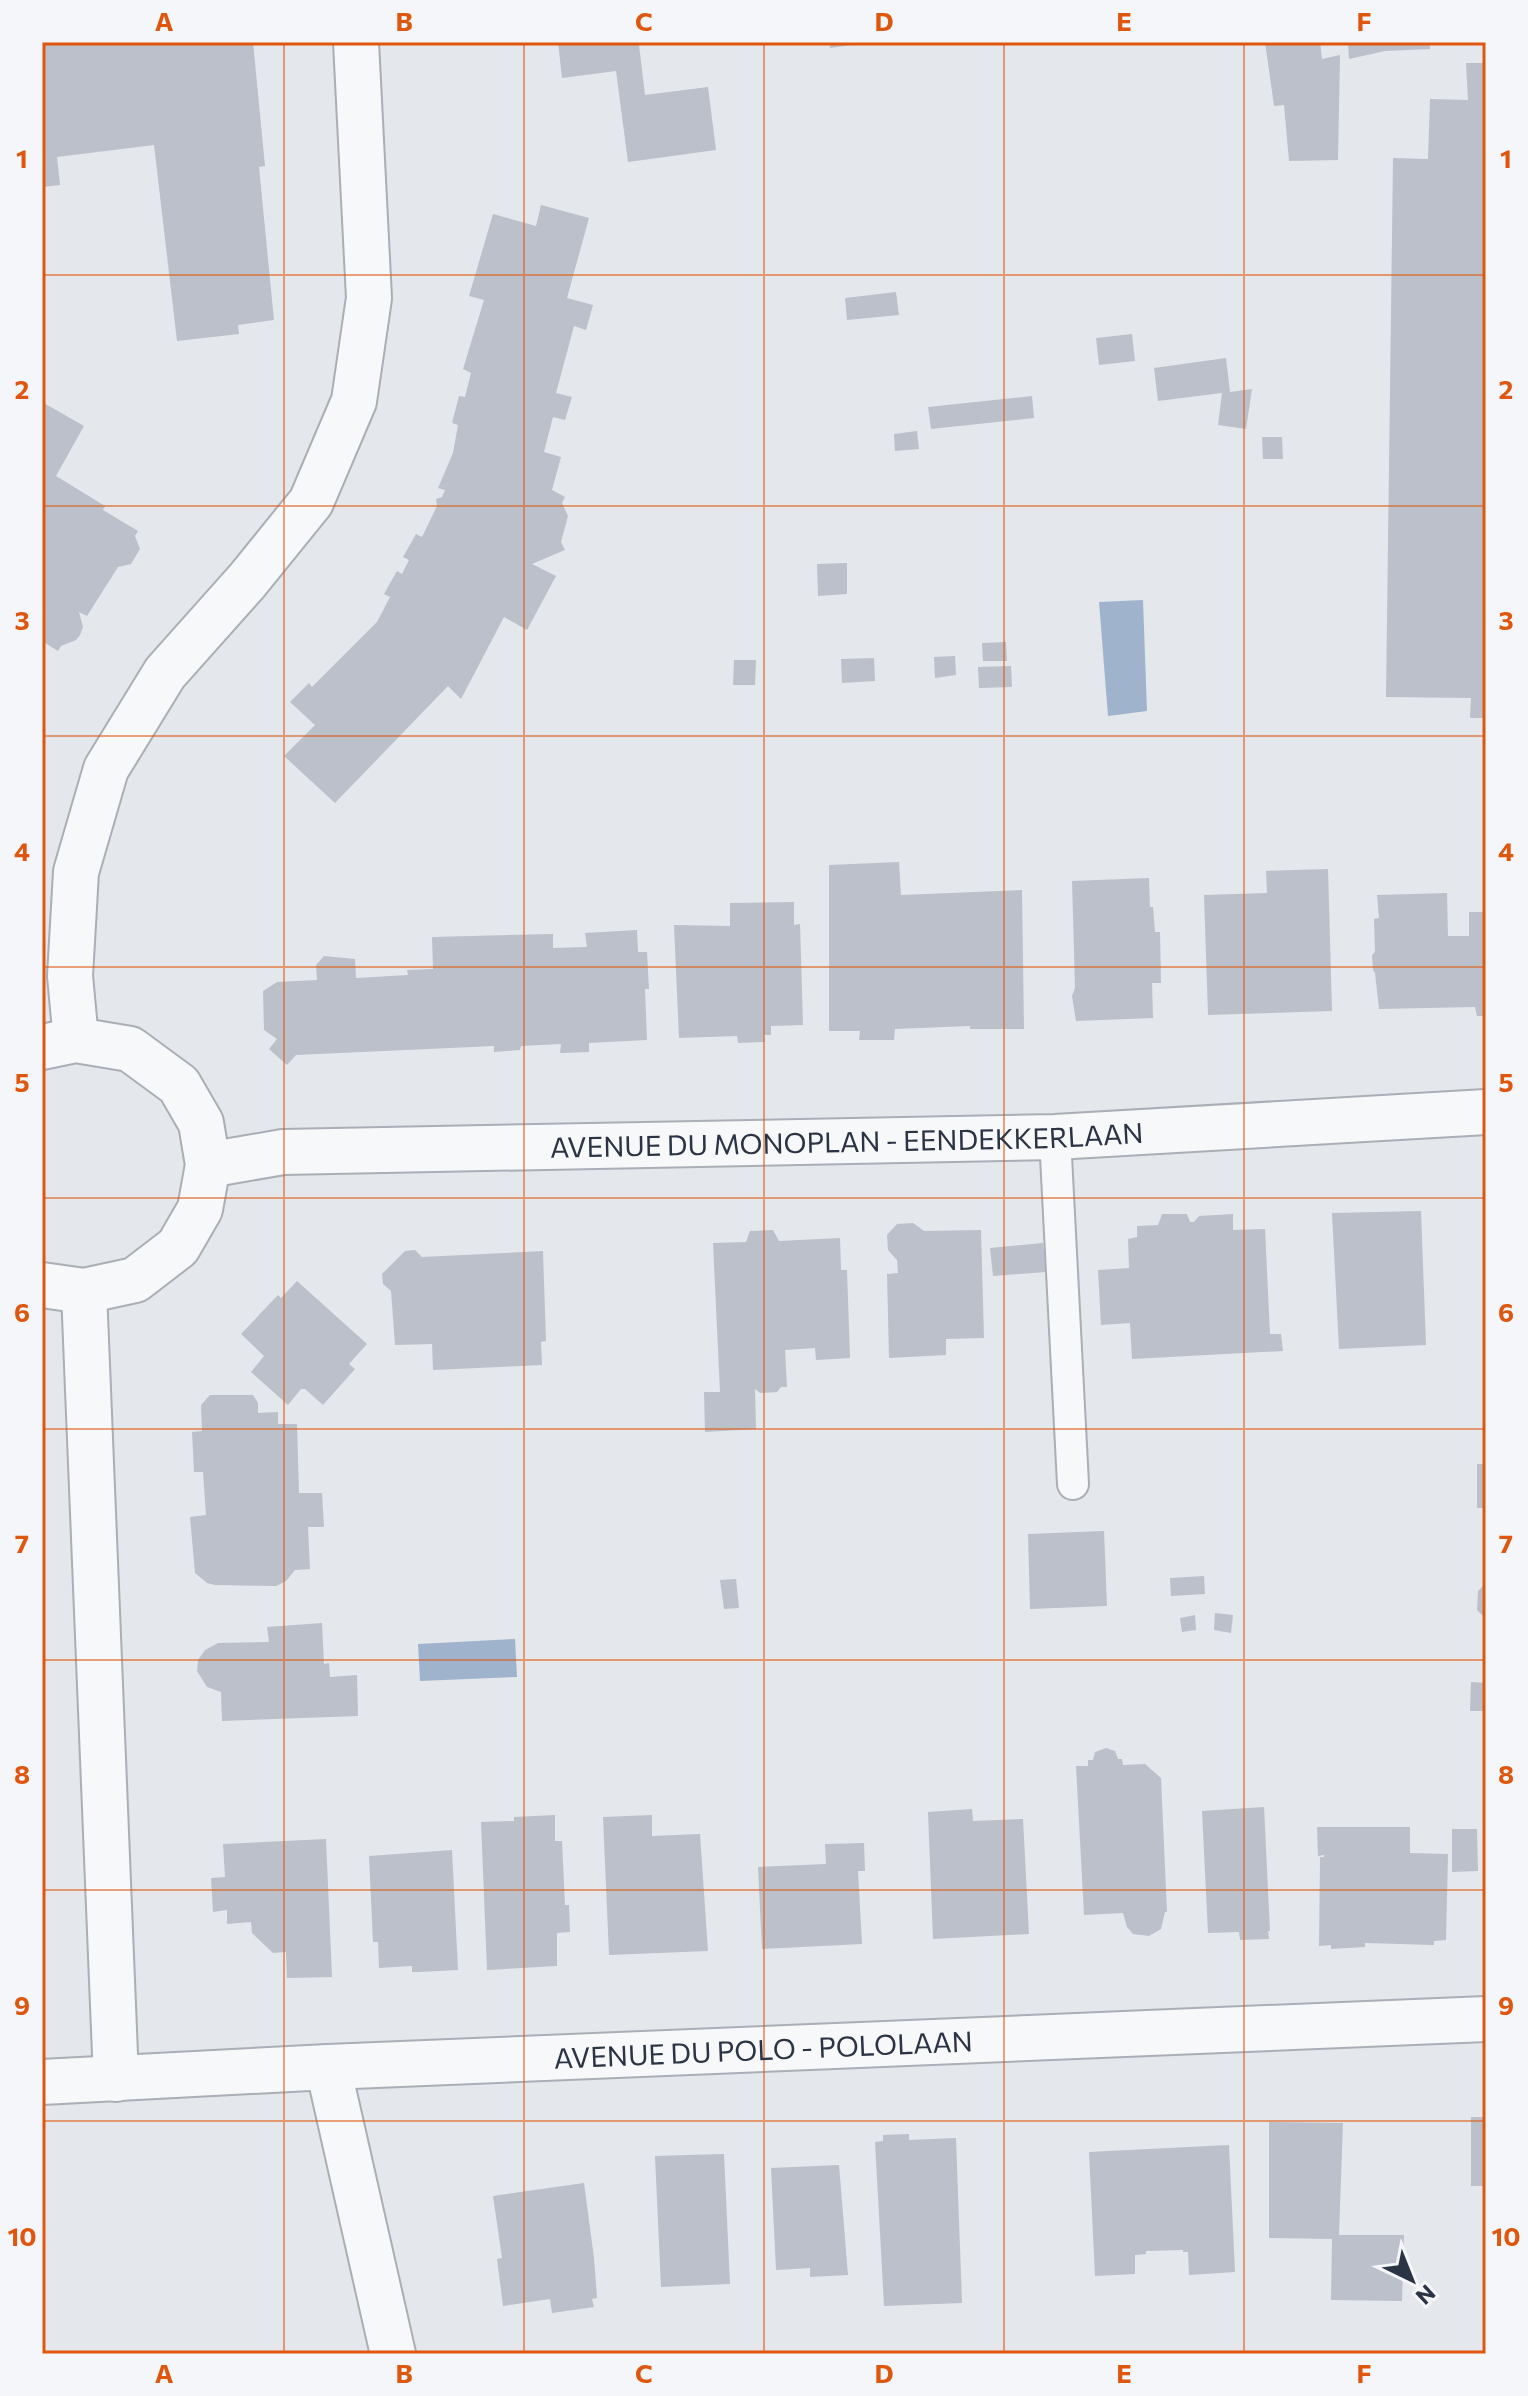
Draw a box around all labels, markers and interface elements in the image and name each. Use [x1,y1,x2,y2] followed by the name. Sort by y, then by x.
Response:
[155,5,174,36] text: A
[395,5,413,36] text: B
[635,5,653,36] text: C
[874,5,894,36] text: D
[1116,5,1132,36] text: E
[1356,5,1372,36] text: F
[16,142,28,173] text: 1
[1500,142,1512,173] text: 1
[15,373,29,404] text: 2
[1499,373,1513,404] text: 2
[14,604,30,635] text: 3
[1498,604,1514,635] text: 3
[14,835,30,866] text: 4
[1498,835,1514,866] text: 4
[14,1066,30,1097] text: 5
[1498,1066,1514,1097] text: 5
[550,1115,1144,1164] street label: AVENUE DU MONOPLAN - EENDEKKERLAAN
[14,1296,30,1327] text: 6
[1498,1296,1514,1327] text: 6
[15,1527,29,1558] text: 7
[1499,1527,1513,1558] text: 7
[14,1758,30,1789] text: 8
[1498,1758,1514,1789] text: 8
[14,1989,30,2020] text: 9
[1498,1989,1514,2020] text: 9
[553,2023,973,2075] street label: AVENUE DU POLO - POLOLAAN
[7,2220,37,2251] text: 10
[1491,2220,1521,2251] text: 10
[1372,2240,1452,2320] north arrow
[1411,2279,1441,2310] text: N
[155,2357,174,2388] text: A
[395,2357,413,2388] text: B
[635,2357,653,2388] text: C
[874,2357,894,2388] text: D
[1116,2357,1132,2388] text: E
[1356,2357,1372,2388] text: F

